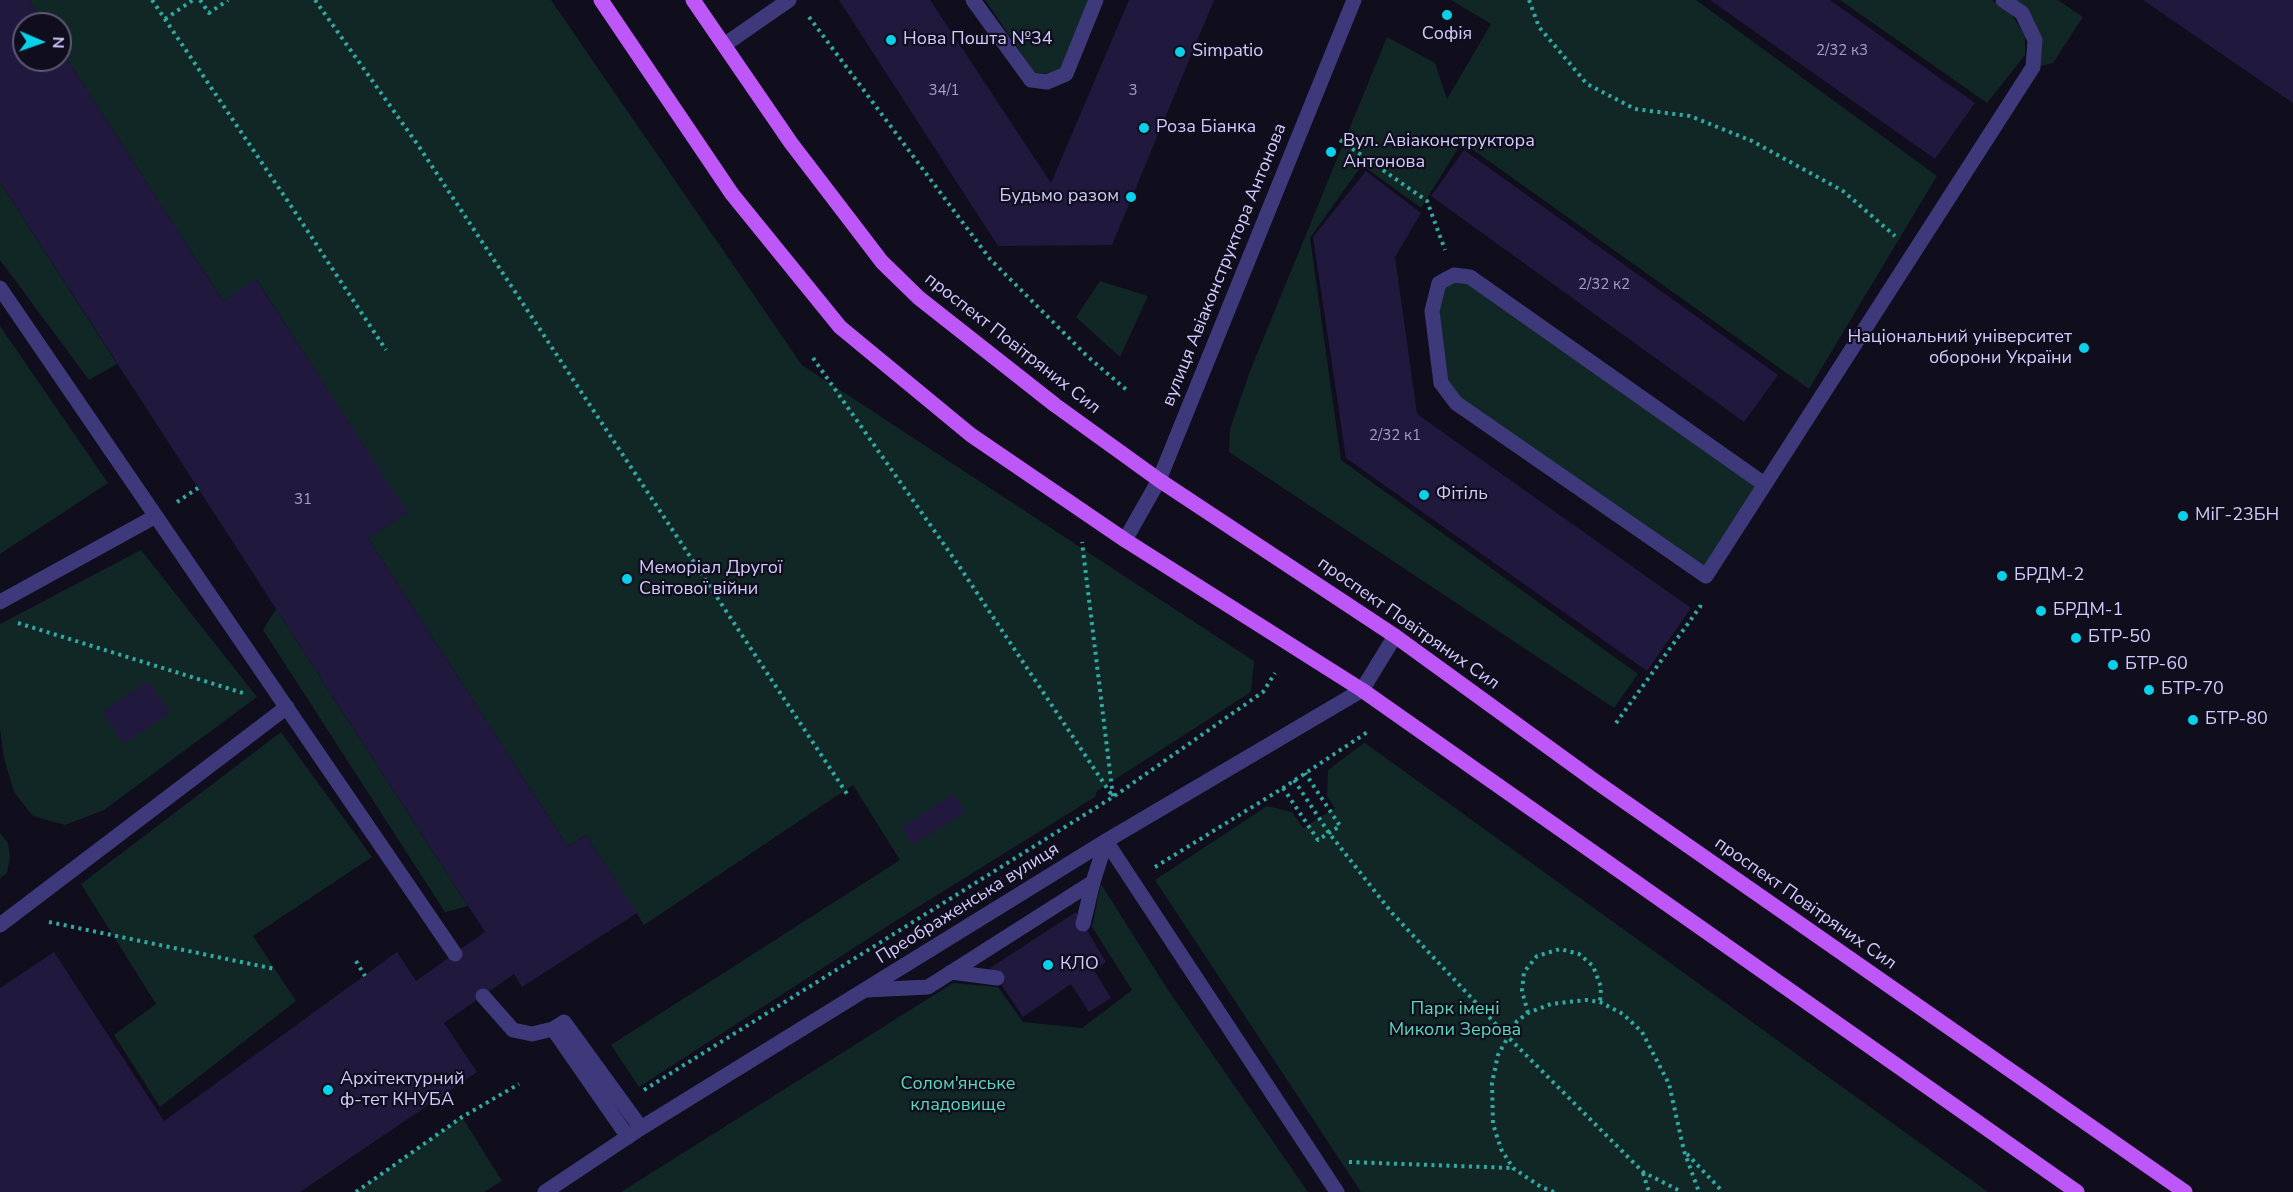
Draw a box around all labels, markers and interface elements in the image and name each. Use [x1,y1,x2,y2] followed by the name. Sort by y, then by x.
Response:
[1440,8,1454,22] marker: Софія
[12,12,72,72] north arrow
[1422,24,1472,46] place label: Софія
[903,29,1053,51] place label: Нова Пошта №34
[884,33,898,47] marker: Нова Пошта №34
[47,36,69,49] text: N
[1192,41,1263,63] place label: Simpatio
[1816,42,1868,60] house number: 2/32 к3
[1173,45,1187,59] marker: Simpatio
[928,82,960,100] house number: 34/1
[1129,82,1137,100] house number: 3
[1156,117,1256,139] place label: Роза Біанка
[1158,120,1292,410] street label: вулиця Авіаконструктора Антонова
[1137,121,1151,135] marker: Роза Біанка
[1343,131,1535,174] place label: Вул. Авіаконструктора Антонова
[1324,145,1338,159] marker: Вул. Авіаконструктора Антонова
[1000,186,1119,208] place label: Будьмо разом
[1124,190,1138,204] marker: Будьмо разом
[920,269,1104,419] street label: проспект Повітряних Сил
[1578,276,1630,294] house number: 2/32 к2
[1847,327,2072,370] place label: Національний університет оборони України
[2077,341,2091,355] marker: Національний університет оборони України
[1369,427,1421,445] house number: 2/32 к1
[1436,484,1488,506] place label: Фітіль
[1417,488,1431,502] marker: Фітіль
[294,491,312,509] house number: 31
[2195,505,2279,527] place label: МіГ-23БН
[2176,509,2190,523] marker: МіГ-23БН
[1313,553,1503,695] street label: проспект Повітряних Сил
[639,558,782,600] place label: Меморіал Другої Світової війни
[2014,565,2084,587] place label: БРДМ-2
[1995,569,2009,583] marker: БРДМ-2
[620,572,634,586] marker: Меморіал Другої Світової війни
[2053,600,2123,622] place label: БРДМ-1
[2034,604,2048,618] marker: БРДМ-1
[2088,627,2151,649] place label: БТР-50
[2069,631,2083,645] marker: БТР-50
[2125,654,2188,676] place label: БТР-60
[2106,658,2120,672] marker: БТР-60
[2161,679,2224,701] place label: БТР-70
[2142,683,2156,697] marker: БТР-70
[2205,709,2268,731] place label: БТР-80
[2186,713,2200,727] marker: БТР-80
[1710,833,1900,975] street label: проспект Повітряних Сил
[873,839,1063,969] street label: Преображенська вулиця
[1060,954,1099,976] place label: КЛО
[1041,958,1055,972] marker: КЛО
[1389,999,1521,1042] park label: Парк імені Миколи Зерова
[340,1069,465,1112] place label: Архітектурний ф-тет КНУБА
[901,1074,1015,1116] park label: Солом'янське кладовище
[321,1083,335,1097] marker: Архітектурний ф-тет КНУБА

